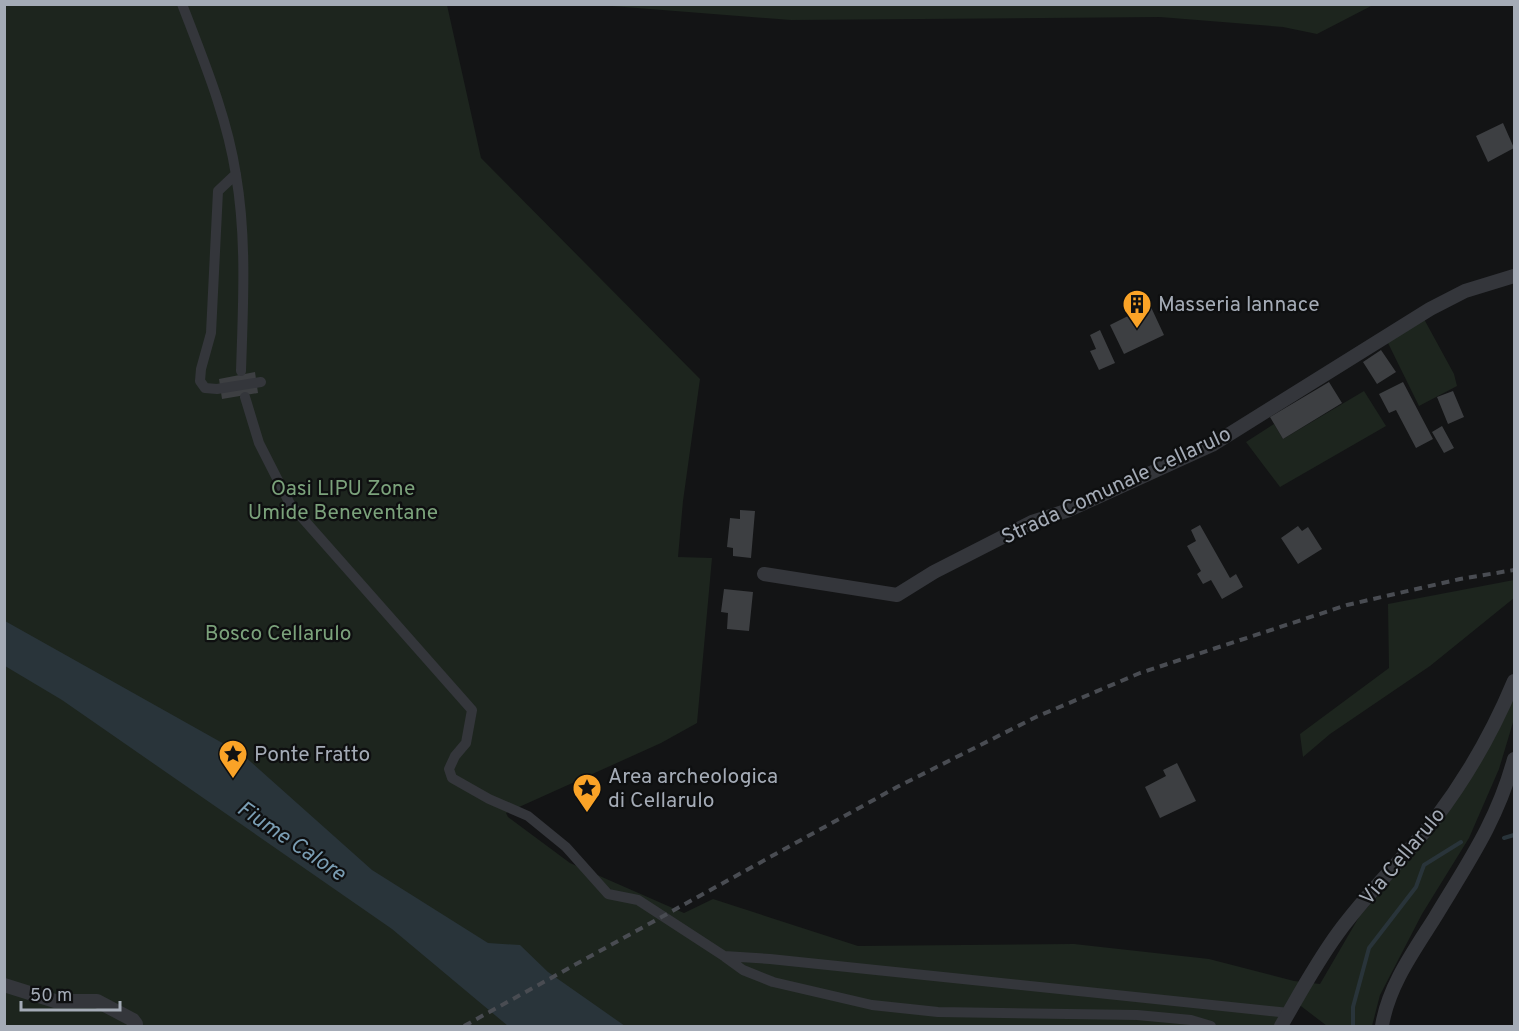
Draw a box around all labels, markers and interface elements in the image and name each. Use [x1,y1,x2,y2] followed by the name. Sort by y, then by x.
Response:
[1121,288,1153,330] building icon: Masseria Iannace
[1158,292,1320,319] place label: Masseria Iannace
[997,421,1236,552] street label: Strada Comunale Cellarulo
[248,476,438,527] park label: Oasi LIPU Zone Umide Beneventane
[205,621,351,648] park label: Bosco Cellarulo
[217,738,249,780] place icon: Ponte Fratto
[254,742,370,769] place label: Ponte Fratto
[608,764,778,815] place label: Area archeologica di Cellarulo
[571,772,603,814] place icon: Area archeologica di Cellarulo
[231,796,351,889] water label: Fiume Calore
[1354,803,1452,911] street label: Via Cellarulo
[21,974,120,1012] scale bar
[30,985,72,1008] text: 50 m

